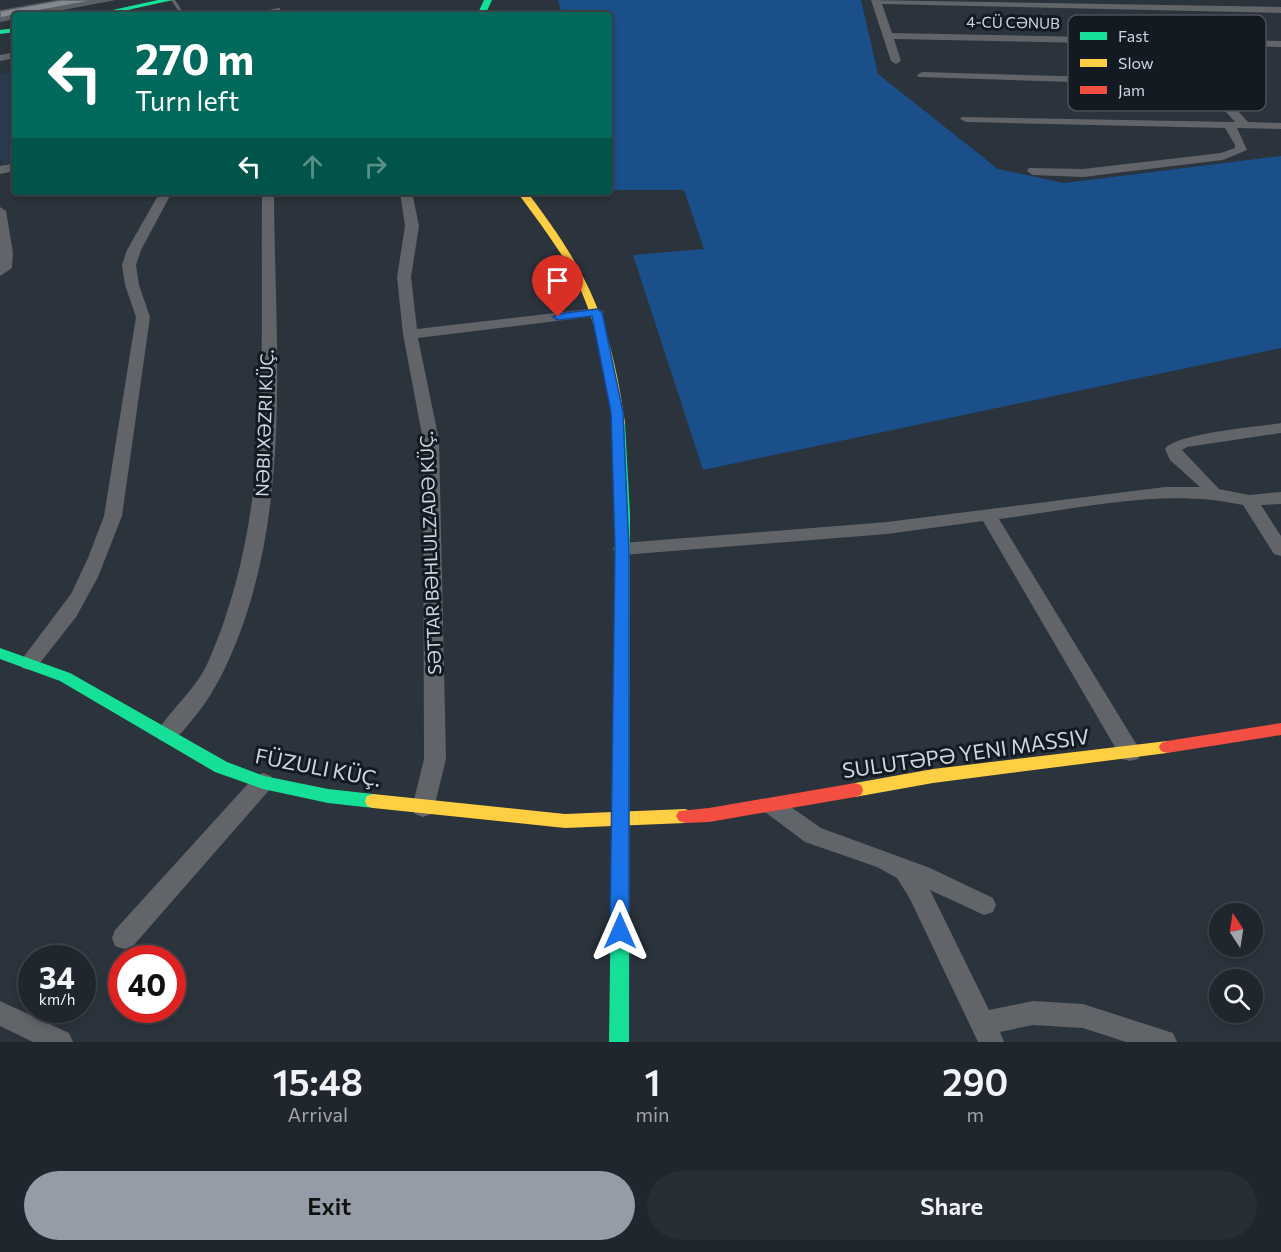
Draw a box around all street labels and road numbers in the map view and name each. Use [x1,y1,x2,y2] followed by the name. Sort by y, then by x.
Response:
[966,12,1060,32] street label: 4-CÜ CƏNUB
[250,349,278,497] street label: NƏBI XƏZRI KÜÇ.
[415,431,445,675] street label: SƏTTAR BƏHLULZADƏ KÜÇ.
[841,723,1091,782] street label: SULUTƏPƏ YENI MASSIV
[253,742,383,791] street label: FÜZULI KÜÇ.

